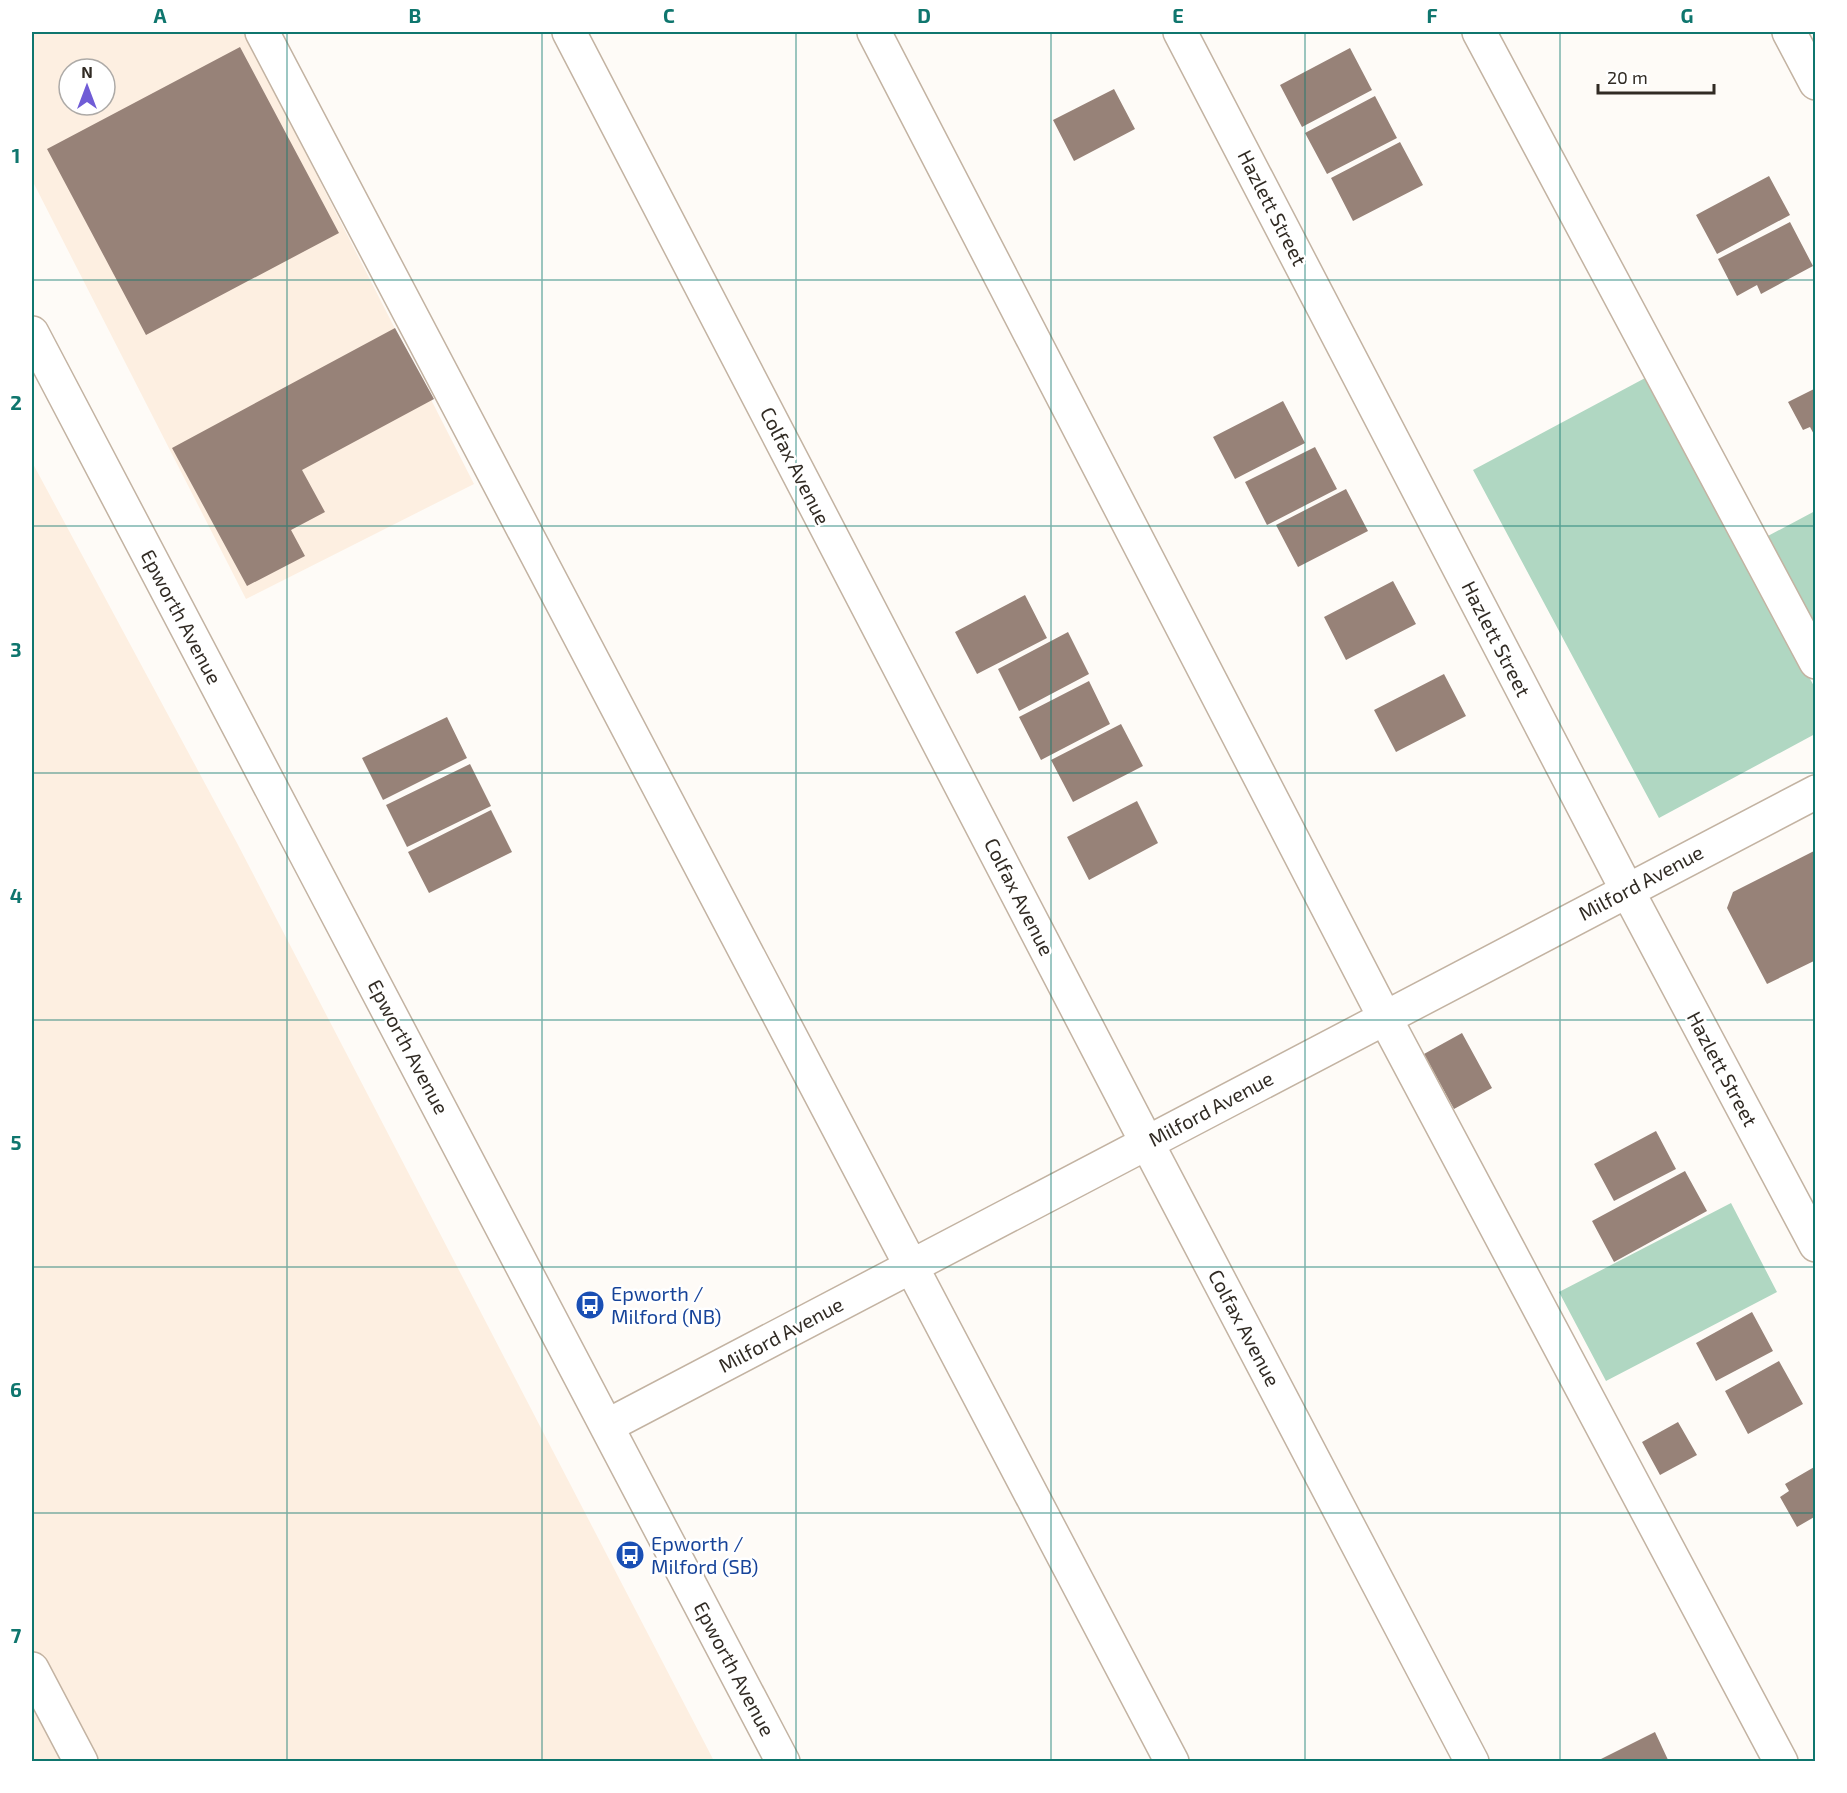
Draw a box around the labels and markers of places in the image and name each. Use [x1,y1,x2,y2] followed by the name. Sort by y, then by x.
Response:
[611,1281,721,1328] place label: Epworth / Milford (NB)
[574,1289,606,1321] bus stop icon: Epworth / Milford (NB)
[651,1531,758,1578] place label: Epworth / Milford (SB)
[614,1539,646,1571] bus stop icon: Epworth / Milford (SB)

